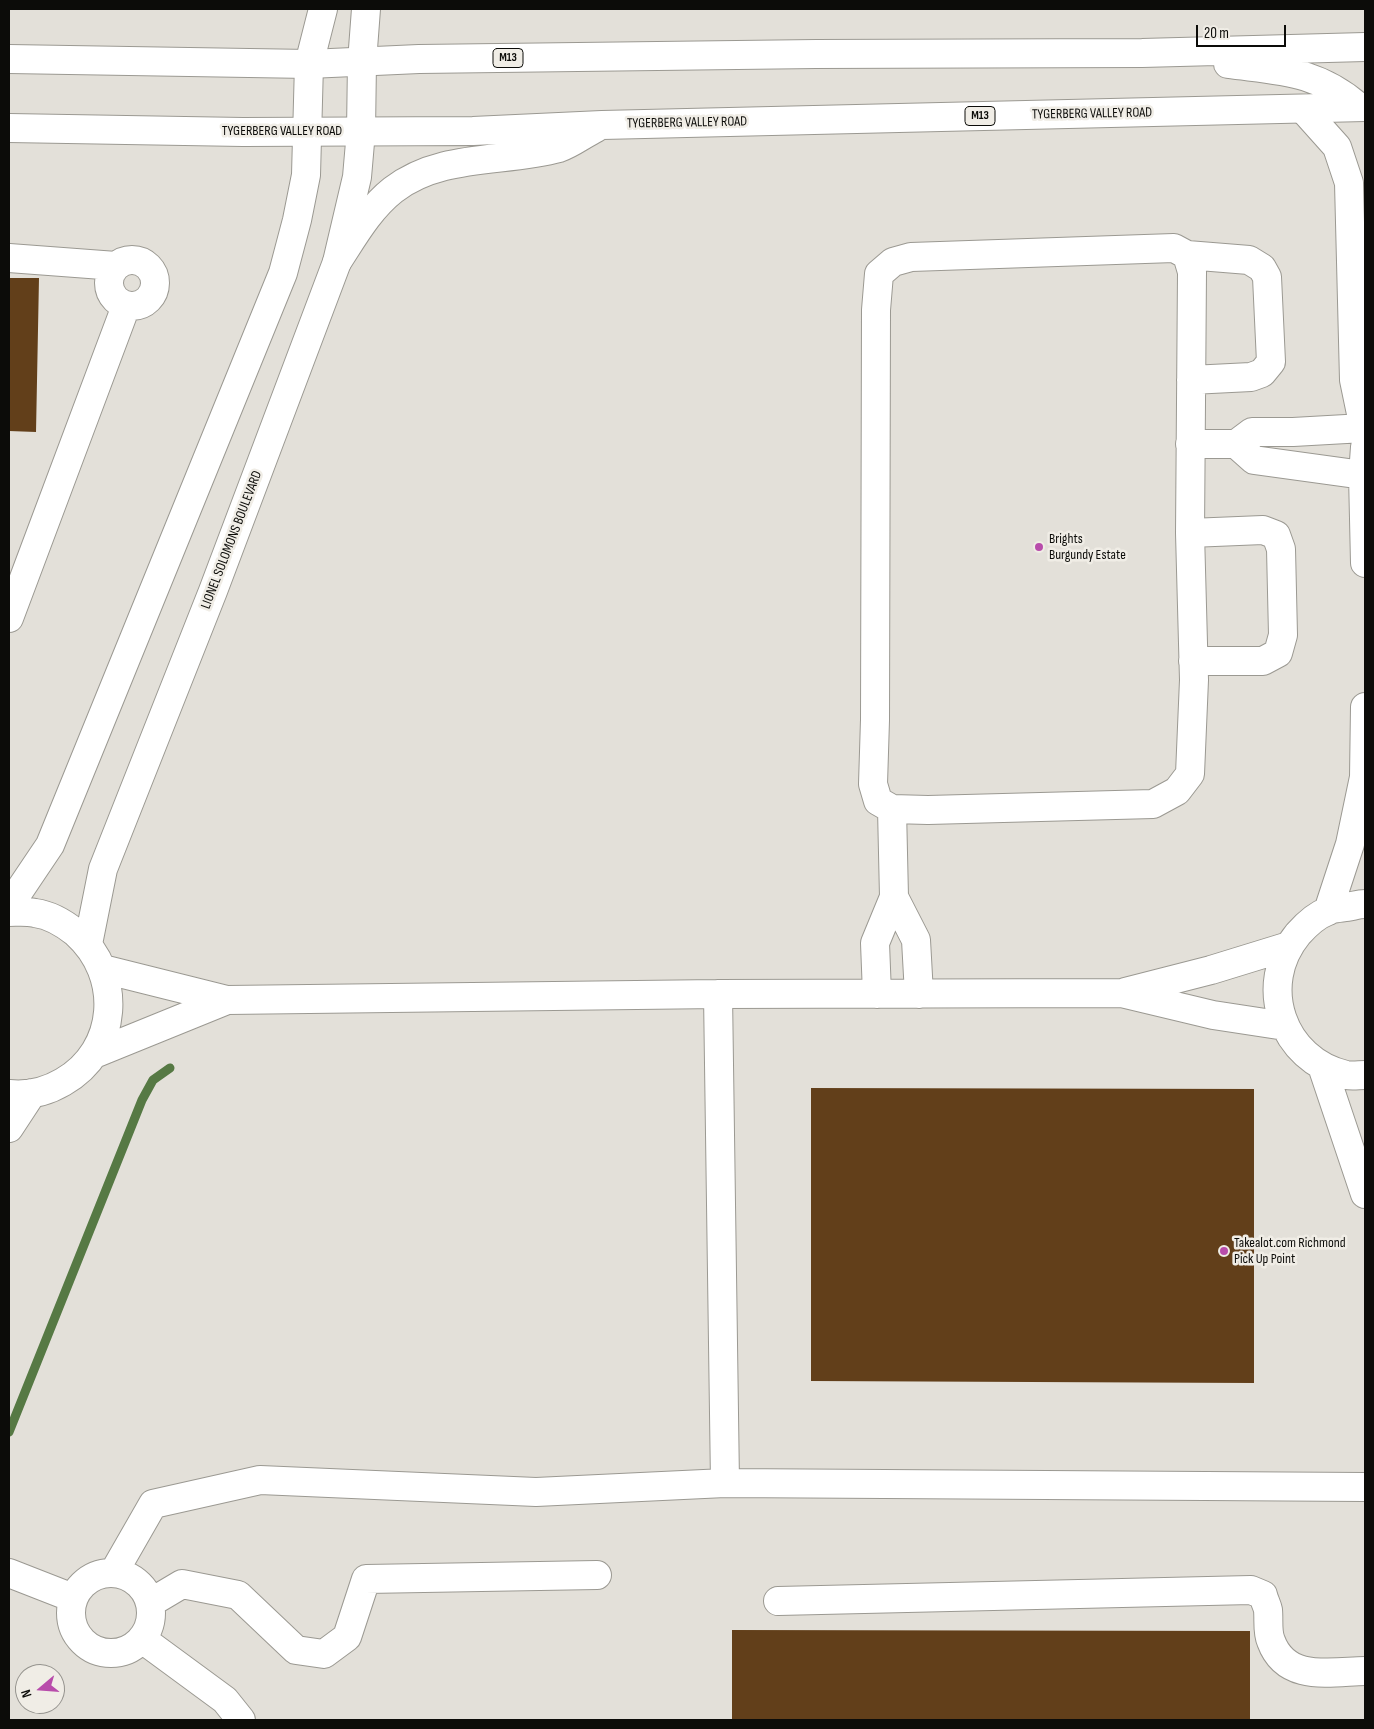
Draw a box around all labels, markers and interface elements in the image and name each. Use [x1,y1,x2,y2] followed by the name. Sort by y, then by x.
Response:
[1199,15,1289,47] scale bar
[1204,24,1229,43] text: 20 m
[493,48,523,68] road number: M13
[1032,105,1152,123] street label: TYGERBERG VALLEY ROAD
[965,106,995,125] road number: M13
[627,114,747,132] street label: TYGERBERG VALLEY ROAD
[222,123,342,139] street label: TYGERBERG VALLEY ROAD
[198,468,266,612] street label: LIONEL SOLOMONS BOULEVARD
[1049,531,1126,564] place label: Brights Burgundy Estate
[1033,541,1045,553] marker: Brights Burgundy Estate
[1234,1235,1346,1268] place label: Takealot.com Richmond Pick Up Point
[1218,1245,1230,1257] marker: Takealot.com Richmond Pick Up Point
[15,1664,65,1714] north arrow
[17,1687,35,1700] text: N

